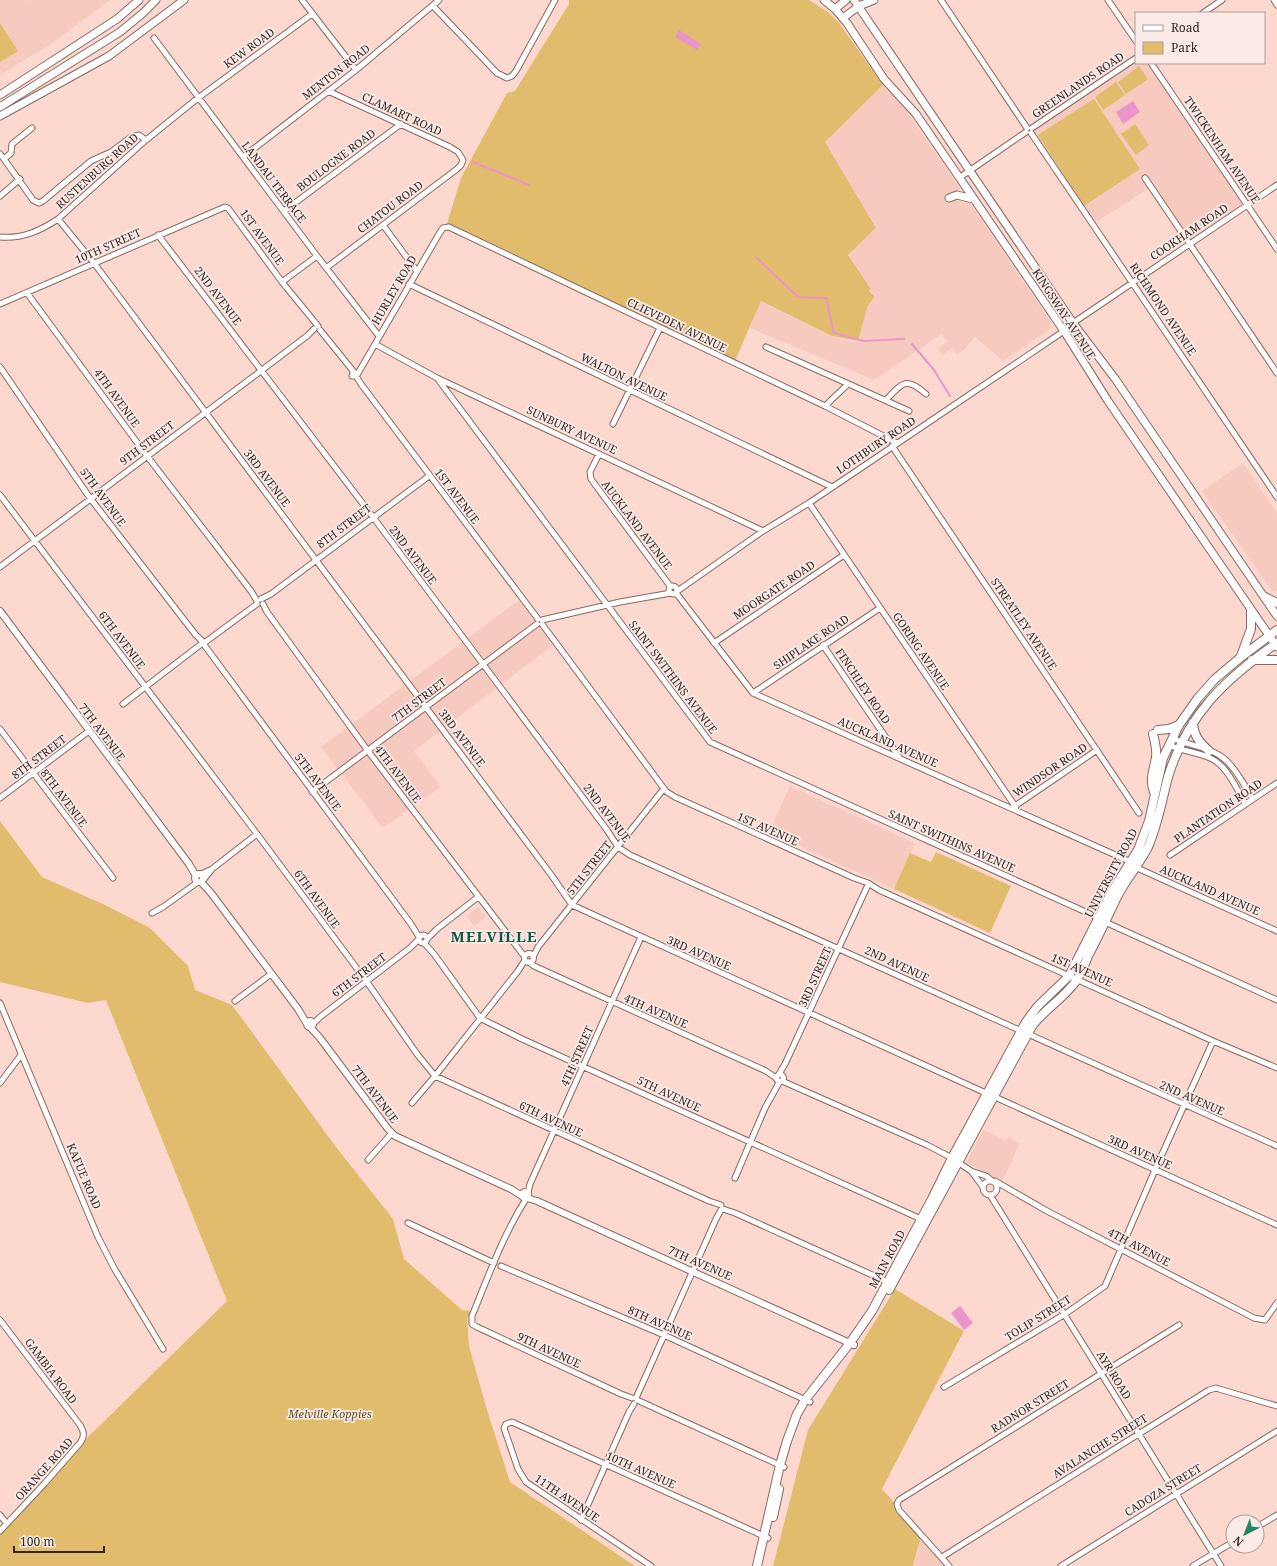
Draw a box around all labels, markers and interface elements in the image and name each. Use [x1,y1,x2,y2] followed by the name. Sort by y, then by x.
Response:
[1135,12,1265,64] legend
[1171,19,1201,36] text: Road
[220,24,277,71] street label: KEW ROAD
[1171,39,1199,56] text: Park
[299,40,373,103] street label: MENTON ROAD
[1029,48,1127,121] street label: GREENLANDS ROAD
[360,88,445,139] street label: CLAMART ROAD
[1181,93,1264,206] street label: TWICKENHAM AVENUE
[293,125,378,194] street label: BOULOGNE ROAD
[52,130,141,212] street label: RUSTENBURG ROAD
[239,138,310,226] street label: LANDAU TERRACE
[354,177,426,236] street label: CHATOU ROAD
[1147,200,1231,263] street label: COOKHAM ROAD
[237,206,288,268] street label: 1ST AVENUE
[72,224,143,267] street label: 10TH STREET
[368,252,419,327] street label: HURLEY ROAD
[1127,259,1200,358] street label: RICHMOND AVENUE
[191,263,245,328] street label: 2ND AVENUE
[1029,265,1100,362] street label: KINGSWAY AVENUE
[625,294,730,355] street label: CLIEVEDEN AVENUE
[578,349,670,404] street label: WALTON AVENUE
[91,365,144,430] street label: 4TH AVENUE
[525,402,620,457] street label: SUNBURY AVENUE
[833,412,918,477] street label: LOTHBURY ROAD
[116,417,177,468] street label: 9TH STREET
[241,446,294,510] street label: 3RD AVENUE
[77,464,130,529] street label: 5TH AVENUE
[432,465,483,527] street label: 1ST AVENUE
[599,477,676,572] street label: AUCKLAND AVENUE
[313,500,374,551] street label: 8TH STREET
[386,522,440,587] street label: 2ND AVENUE
[730,557,818,623] street label: MOORGATE ROAD
[988,575,1061,673] street label: STREATLEY AVENUE
[96,608,149,672] street label: 6TH AVENUE
[890,609,953,693] street label: GORING AVENUE
[770,611,851,672] street label: SHIPLAKE ROAD
[626,617,721,736] street label: SAINT SWITHINS AVENUE
[833,645,894,727] street label: FINCHLEY ROAD
[388,674,449,725] street label: 7TH STREET
[76,700,129,764] street label: 7TH AVENUE
[436,706,489,770] street label: 3RD AVENUE
[836,713,941,770] street label: AUCKLAND AVENUE
[8,731,69,782] street label: 8TH STREET
[1010,739,1090,800] street label: WINDSOR ROAD
[372,742,425,806] street label: 4TH AVENUE
[292,750,345,814] street label: 5TH AVENUE
[38,766,91,830] street label: 8TH AVENUE
[1171,775,1265,846] street label: PLANTATION ROAD
[580,780,634,845] street label: 2ND AVENUE
[886,806,1018,875] street label: SAINT SWITHINS AVENUE
[735,808,801,849] street label: 1ST AVENUE
[1081,826,1140,920] street label: UNIVERSITY ROAD
[563,837,615,898] street label: 5TH STREET
[1158,861,1263,918] street label: AUCKLAND AVENUE
[291,866,344,931] street label: 6TH AVENUE
[450,926,538,946] district label: MELVILLE
[665,932,734,973] street label: 3RD AVENUE
[862,942,932,985] street label: 2ND AVENUE
[795,944,835,1009] street label: 3RD STREET
[328,949,389,1000] street label: 6TH STREET
[1049,949,1115,990] street label: 1ST AVENUE
[622,990,691,1031] street label: 4TH AVENUE
[557,1023,597,1088] street label: 4TH STREET
[349,1062,402,1126] street label: 7TH AVENUE
[635,1072,704,1115] street label: 5TH AVENUE
[1157,1077,1227,1119] street label: 2ND AVENUE
[517,1097,586,1140] street label: 6TH AVENUE
[1106,1131,1175,1172] street label: 3RD AVENUE
[64,1141,105,1211] street label: KAFUE ROAD
[1105,1224,1173,1269] street label: 4TH AVENUE
[865,1227,908,1291] street label: MAIN ROAD
[666,1242,735,1283] street label: 7TH AVENUE
[1002,1291,1074,1344] street label: TOLIP STREET
[626,1302,695,1343] street label: 8TH AVENUE
[515,1328,584,1371] street label: 9TH AVENUE
[22,1335,81,1407] street label: GAMBIA ROAD
[1094,1348,1135,1402] street label: AYR ROAD
[988,1375,1072,1436] street label: RADNOR STREET
[287,1406,372,1421] park label: Melville Koppies
[1049,1410,1150,1481] street label: AVALANCHE STREET
[11,1434,76,1503] street label: ORANGE ROAD
[604,1447,679,1492] street label: 10TH AVENUE
[1121,1460,1204,1519] street label: CADOZA STREET
[532,1470,603,1525] street label: 11TH AVENUE
[1225,1514,1265,1554] north arrow
[14,1528,104,1554] scale bar
[20,1533,55,1550] text: 100 m
[1229,1533,1246,1550] text: N

